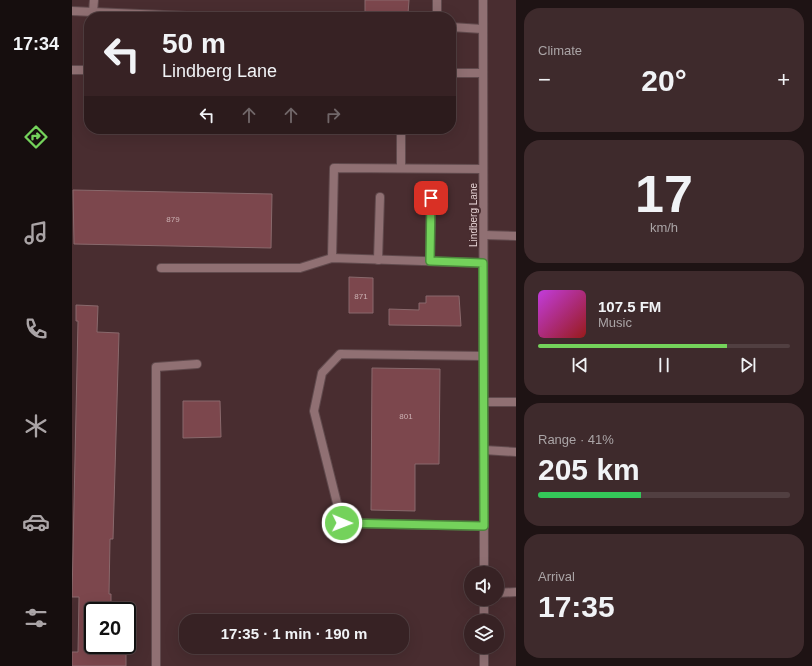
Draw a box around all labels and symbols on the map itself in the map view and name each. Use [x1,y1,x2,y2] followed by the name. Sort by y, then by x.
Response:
[414,181,448,215] pin
[468,183,479,247] street label: Lindberg Lane
[166,215,180,224] house number: 879
[354,292,368,301] house number: 871
[399,412,413,421] house number: 801
[321,502,363,544] position arrow
[84,602,136,654] speed limit sign: 20

